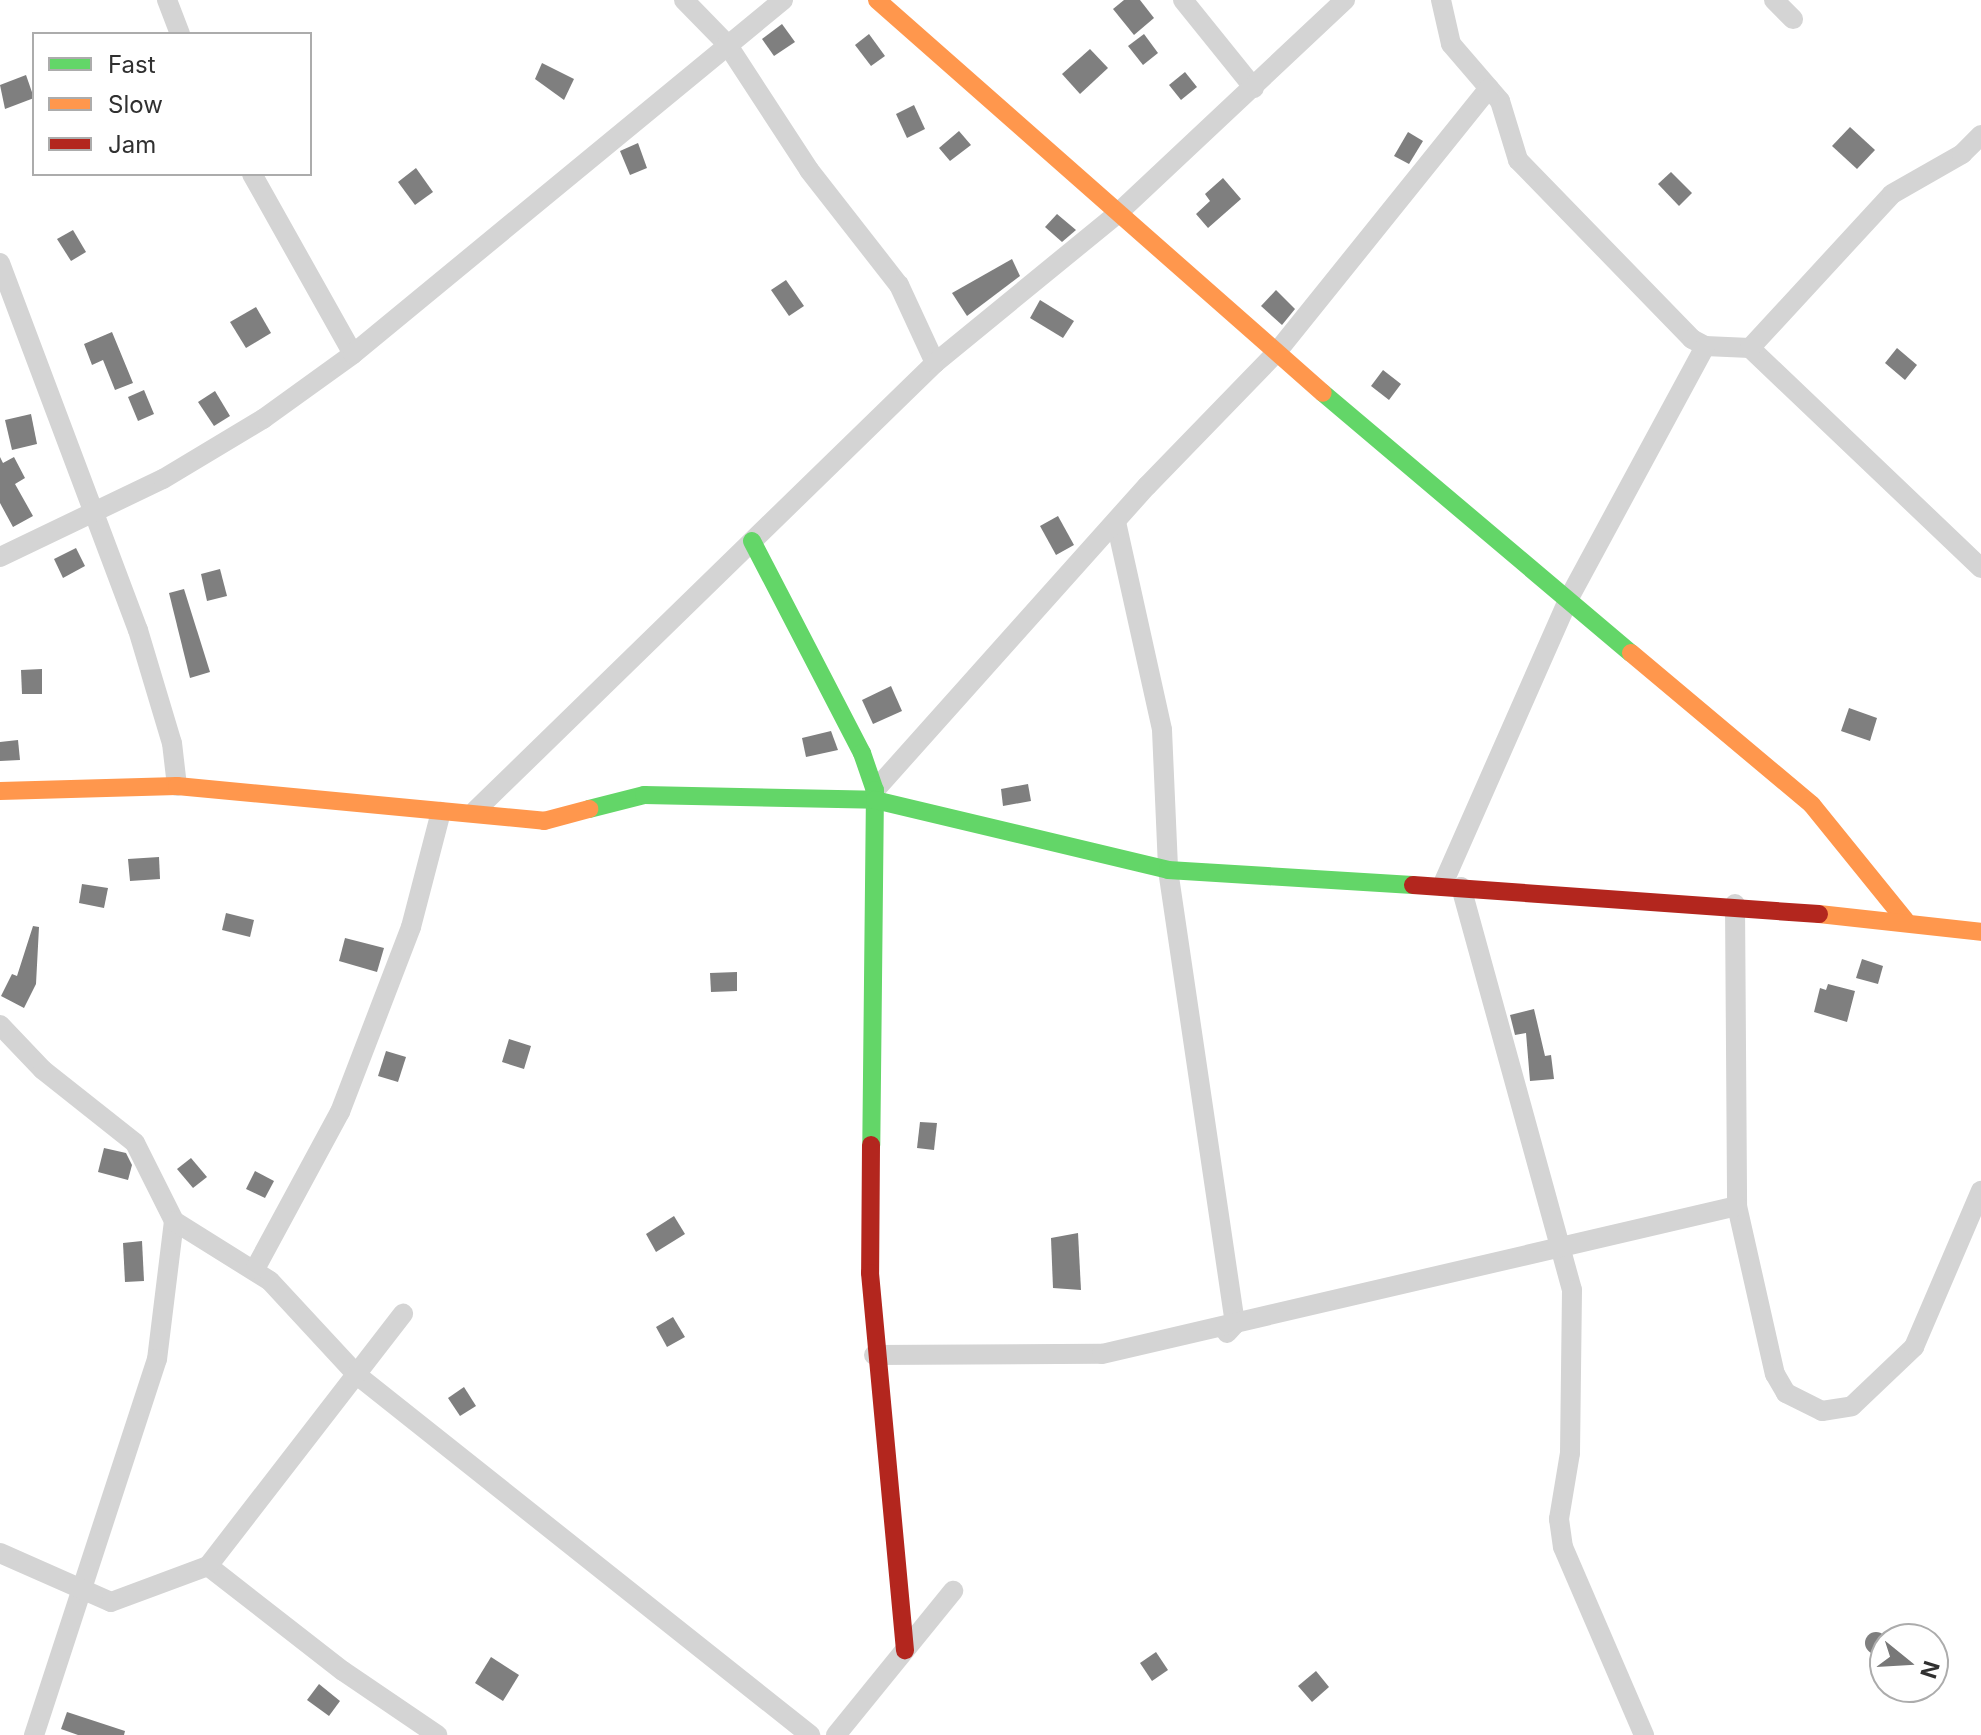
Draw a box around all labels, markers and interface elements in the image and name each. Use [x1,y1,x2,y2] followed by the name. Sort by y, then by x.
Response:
[32,32,312,176] legend
[108,50,156,79] text: Fast
[108,90,163,119] text: Slow
[108,130,156,159] text: Jam
[1869,1623,1949,1703] north arrow
[1915,1658,1945,1682] text: N

